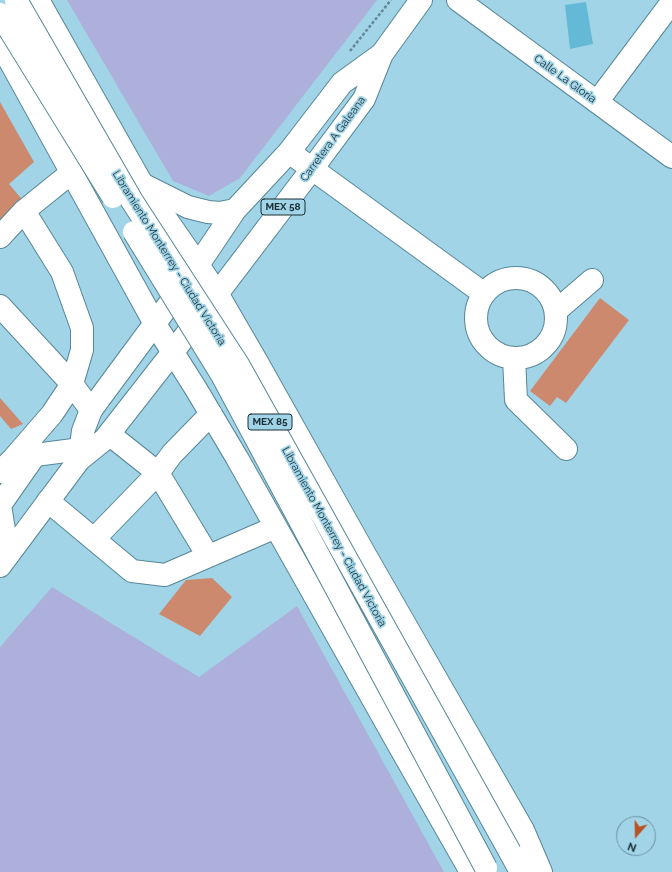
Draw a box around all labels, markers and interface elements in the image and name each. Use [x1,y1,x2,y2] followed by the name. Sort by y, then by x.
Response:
[531,52,599,106] street label: Calle La Gloria
[298,94,368,184] street label: Carretera A Galeana
[109,168,229,348] street label: Libramiento Monterrey - Ciudad Victoria
[261,199,305,215] road number: MEX 58
[248,414,292,430] road number: MEX 85
[279,445,389,629] street label: Libramiento Monterrey - Ciudad Victoria
[616,816,656,856] north arrow
[626,839,638,854] text: N

